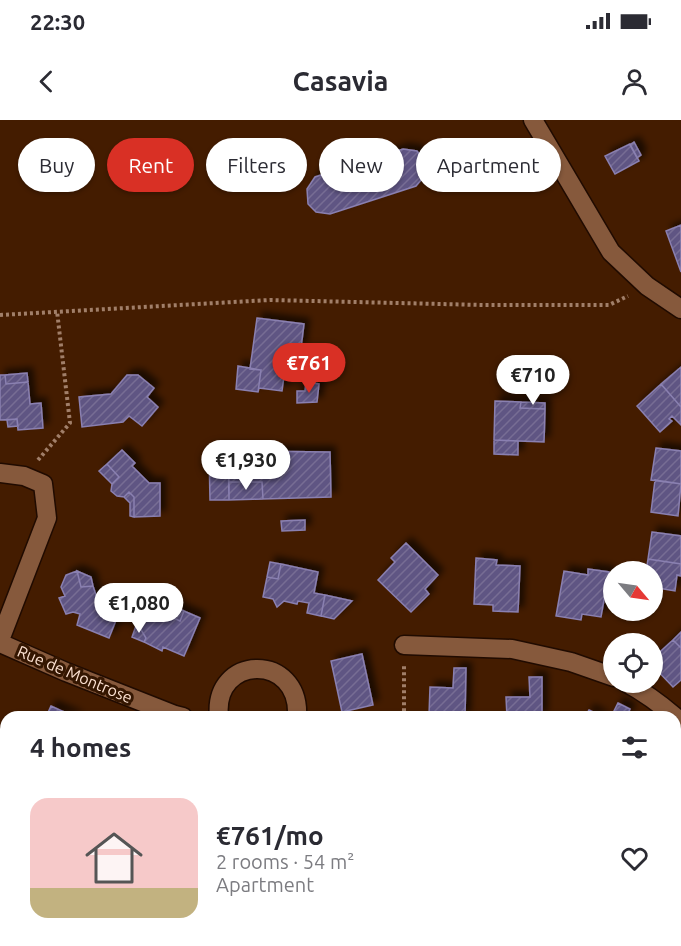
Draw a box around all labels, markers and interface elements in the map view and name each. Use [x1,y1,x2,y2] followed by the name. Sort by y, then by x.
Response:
[30,9,85,34] text: 22:30
[30,65,63,98] icon: back
[618,65,651,98] icon: person
[293,66,388,96] text: Casavia
[18,138,95,192] chip: Buy
[107,138,194,192] chip: Rent
[206,138,307,192] chip: Filters
[319,138,404,192] chip: New
[416,138,561,192] chip: Apartment
[273,343,345,394] pin: €761
[286,351,332,374] text: €761
[497,355,569,406] pin: €710
[510,363,556,386] text: €710
[197,440,295,491] pin: €1,930
[215,448,277,471] text: €1,930
[603,561,663,621] north arrow
[603,561,663,693] map controls
[90,583,188,634] pin: €1,080
[108,591,170,614] text: €1,080
[603,633,663,693] button: locate
[15,642,135,706] street label: Rue de Montrose
[618,731,651,764] icon: filters
[30,733,131,762] text: 4 homes
[216,821,324,850] text: €761/mo
[78,822,150,894] icon: home
[618,842,651,875] icon: heart
[216,850,354,873] text: 2 rooms · 54 m²
[216,873,314,896] text: Apartment

